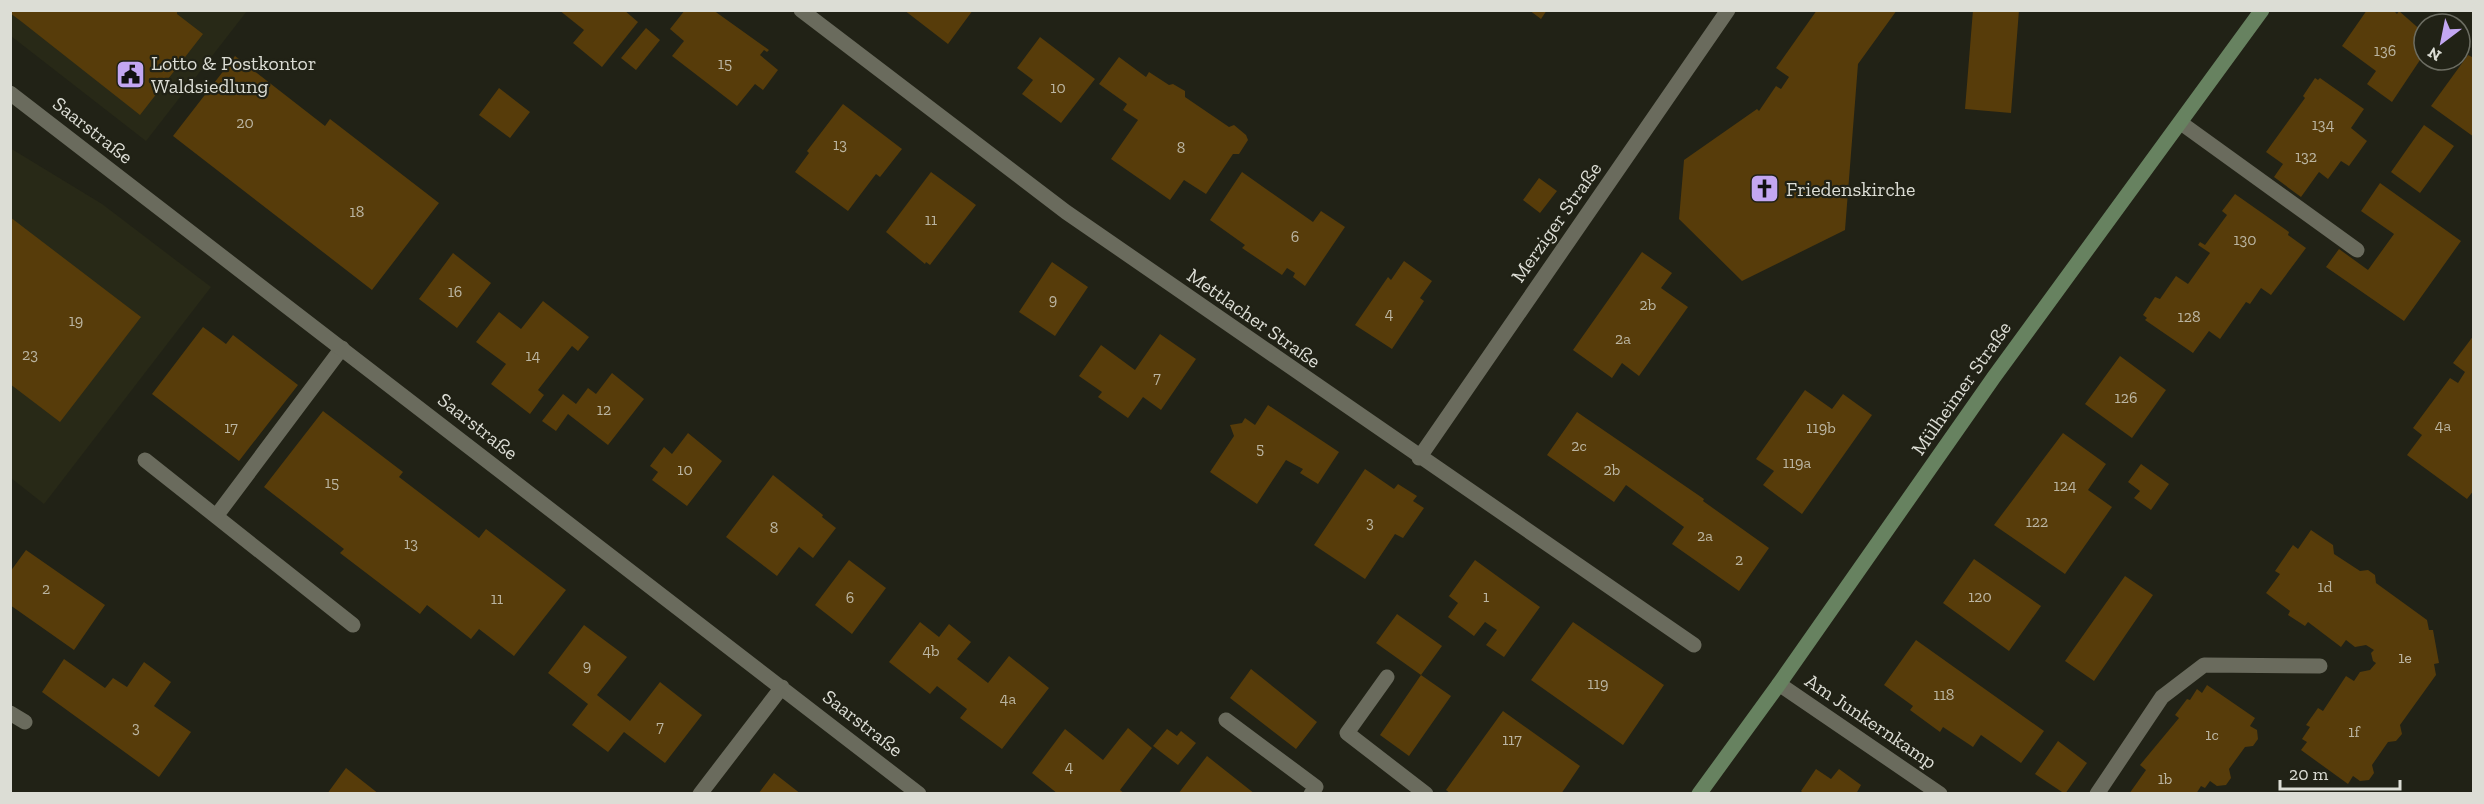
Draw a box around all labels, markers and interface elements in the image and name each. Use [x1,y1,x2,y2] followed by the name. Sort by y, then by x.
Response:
[2412,12,2472,72] north arrow
[2374,41,2396,60] house number: 136
[2424,43,2445,66] text: N
[151,51,316,98] place label: Lotto & Postkontor Waldsiedlung
[718,54,732,73] house number: 15
[114,58,146,90] public building icon: Lotto & Postkontor Waldsiedlung
[1050,78,1066,97] house number: 10
[48,91,138,169] street label: Saarstraße
[236,113,254,132] house number: 20
[2312,115,2335,134] house number: 134
[833,135,847,154] house number: 13
[1177,138,1185,157] house number: 8
[2295,147,2317,166] house number: 132
[1506,157,1606,287] street label: Merziger Straße
[1749,173,1781,205] church icon: Friedenskirche
[1786,177,1915,201] place label: Friedenskirche
[350,202,364,221] house number: 18
[925,210,937,229] house number: 11
[1291,227,1299,246] house number: 6
[2233,230,2257,249] house number: 130
[1183,263,1325,373] street label: Mettlacher Straße
[448,282,462,301] house number: 16
[1049,290,1057,309] house number: 9
[1640,295,1656,314] house number: 2b
[1385,304,1394,323] house number: 4
[2177,307,2201,326] house number: 128
[69,311,83,330] house number: 19
[1906,316,2016,460] street label: Mülheimer Straße
[1615,329,1631,348] house number: 2a
[22,345,38,364] house number: 23
[526,346,541,365] house number: 14
[1153,368,1161,387] house number: 7
[433,387,523,465] street label: Saarstraße
[2115,388,2137,407] house number: 126
[597,400,611,419] house number: 12
[2435,416,2451,435] house number: 4a
[224,418,238,437] house number: 17
[1806,418,1836,437] house number: 119b
[1571,436,1587,455] house number: 2c
[1256,439,1264,458] house number: 5
[1783,453,1812,472] house number: 119a
[677,460,693,479] house number: 10
[1604,460,1620,479] house number: 2b
[325,473,339,492] house number: 15
[2053,476,2077,495] house number: 124
[2026,512,2048,531] house number: 122
[1366,513,1374,532] house number: 3
[770,518,778,537] house number: 8
[1697,526,1713,545] house number: 2a
[404,534,418,553] house number: 13
[1735,550,1743,569] house number: 2
[2318,577,2333,596] house number: 1d
[42,579,50,598] house number: 2
[1483,587,1489,606] house number: 1
[1968,587,1992,606] house number: 120
[846,588,854,607] house number: 6
[491,589,503,608] house number: 11
[922,641,940,660] house number: 4b
[2398,648,2412,667] house number: 1e
[583,656,591,675] house number: 9
[1801,668,1941,774] street label: Am Junkernkamp
[1588,674,1608,693] house number: 119
[818,684,908,762] street label: Saarstraße
[1934,685,1954,704] house number: 118
[1000,689,1016,708] house number: 4a
[656,717,664,736] house number: 7
[132,718,140,737] house number: 3
[2348,722,2362,741] house number: 1f
[2205,725,2219,744] house number: 1c
[1502,730,1522,749] house number: 117
[2280,753,2400,791] scale bar
[1065,757,1074,776] house number: 4
[2289,763,2329,785] text: 20 m
[2158,769,2172,788] house number: 1b

